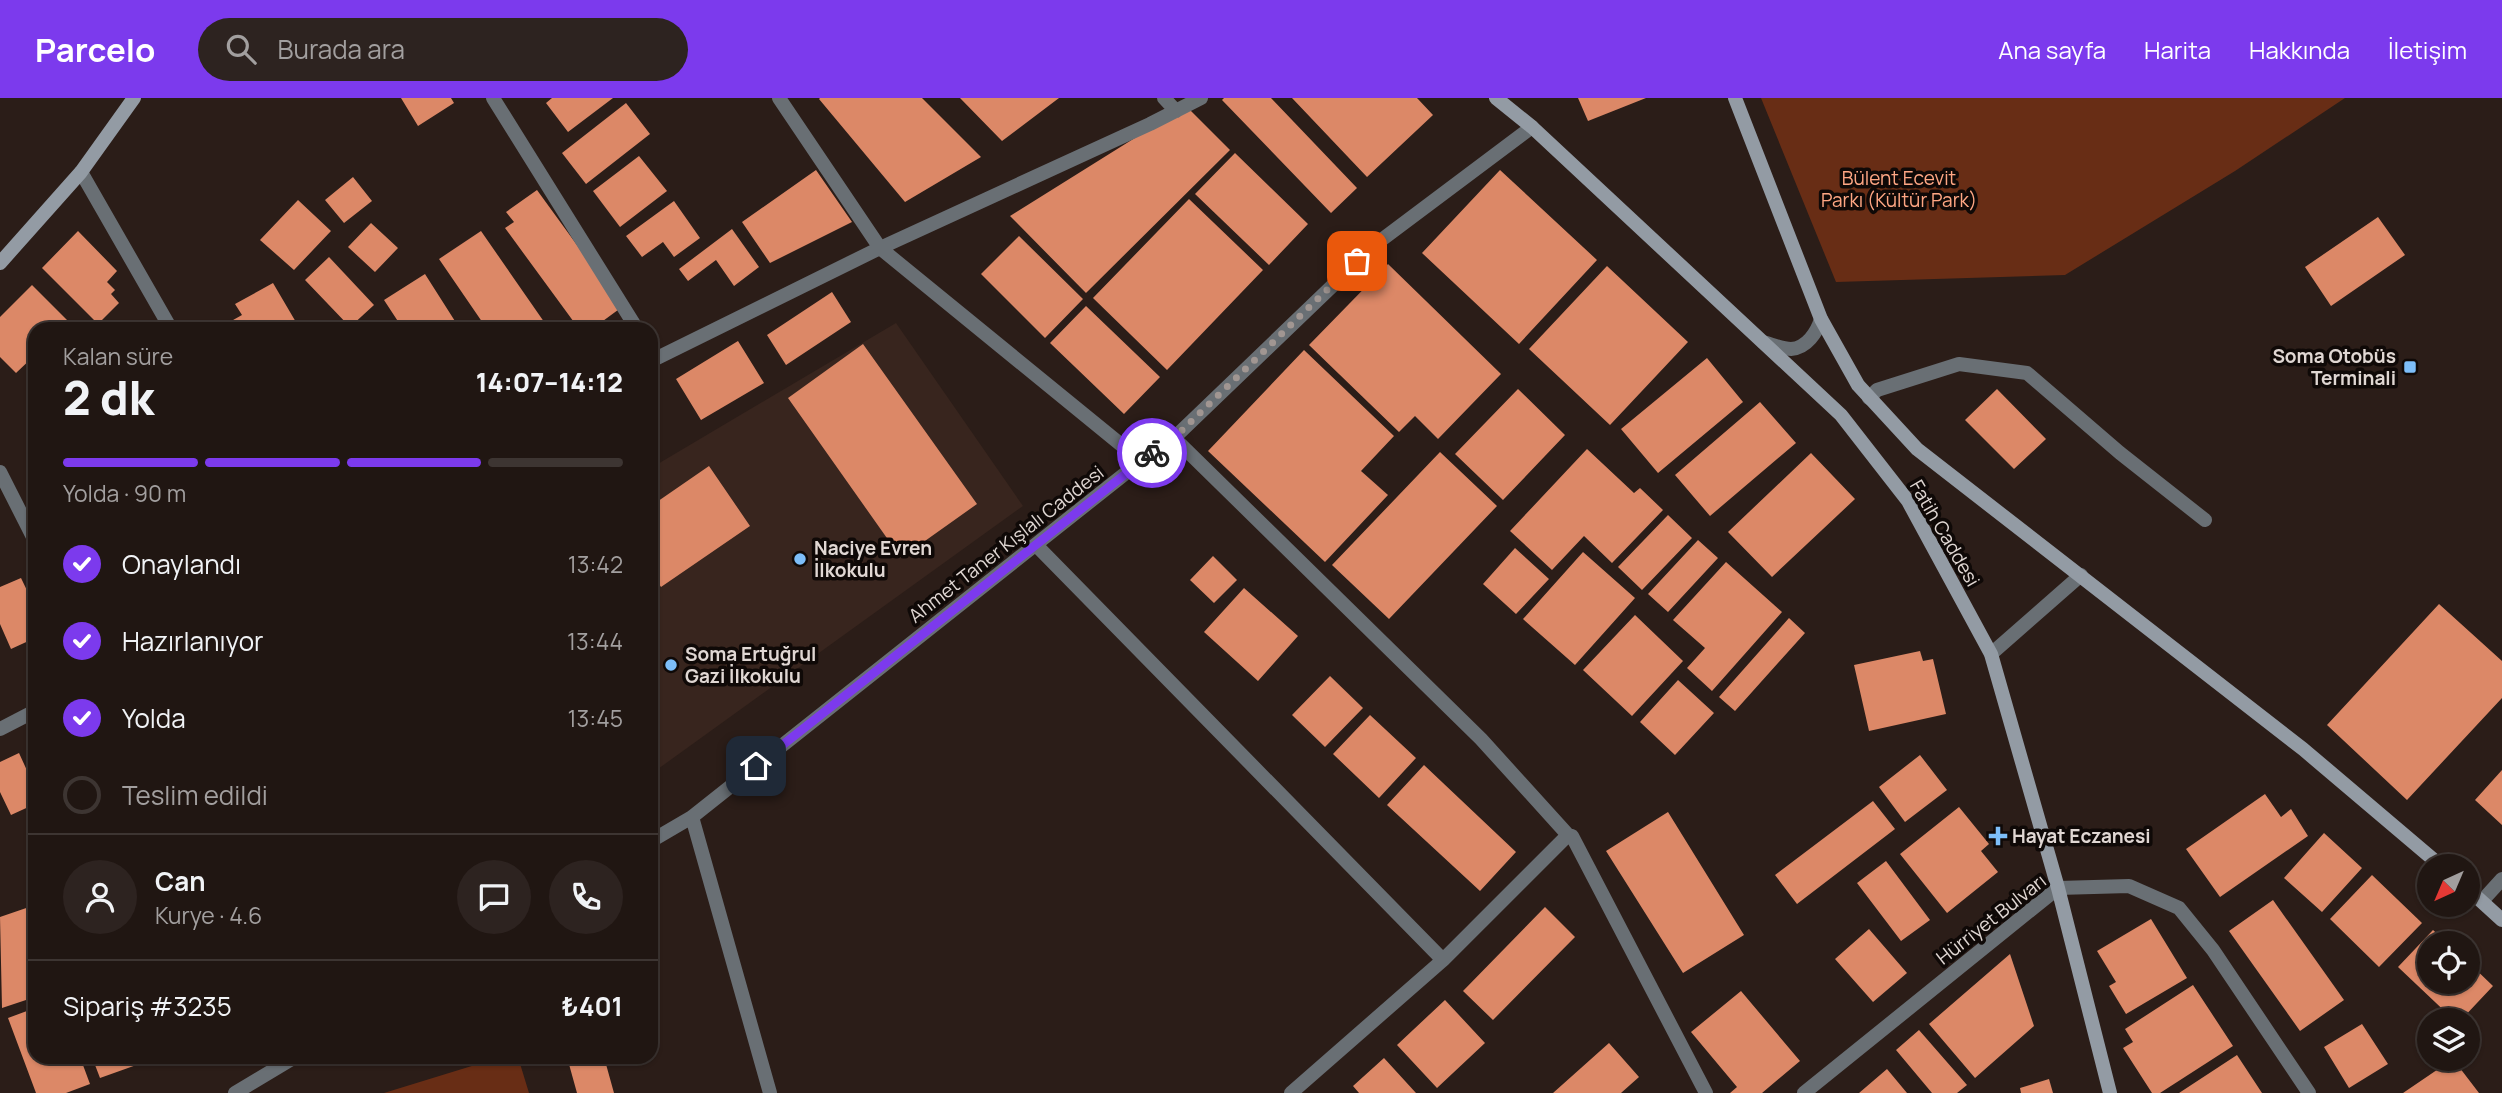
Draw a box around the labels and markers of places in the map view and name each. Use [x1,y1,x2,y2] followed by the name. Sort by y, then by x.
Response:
[1327,231,1387,291] pin
[2272,343,2396,391] place label: Soma Otobüs Terminali
[2402,359,2418,375] marker: Soma Otobüs Terminali
[814,535,932,583] place label: Naciye Evren İlkokulu
[792,551,808,567] marker: Naciye Evren İlkokulu
[685,641,816,689] place label: Soma Ertuğrul Gazi İlkokulu
[663,657,679,673] marker: Soma Ertuğrul Gazi İlkokulu
[726,736,786,796] pin
[2012,823,2151,849] place label: Hayat Eczanesi
[1990,828,2006,844] marker: Hayat Eczanesi

